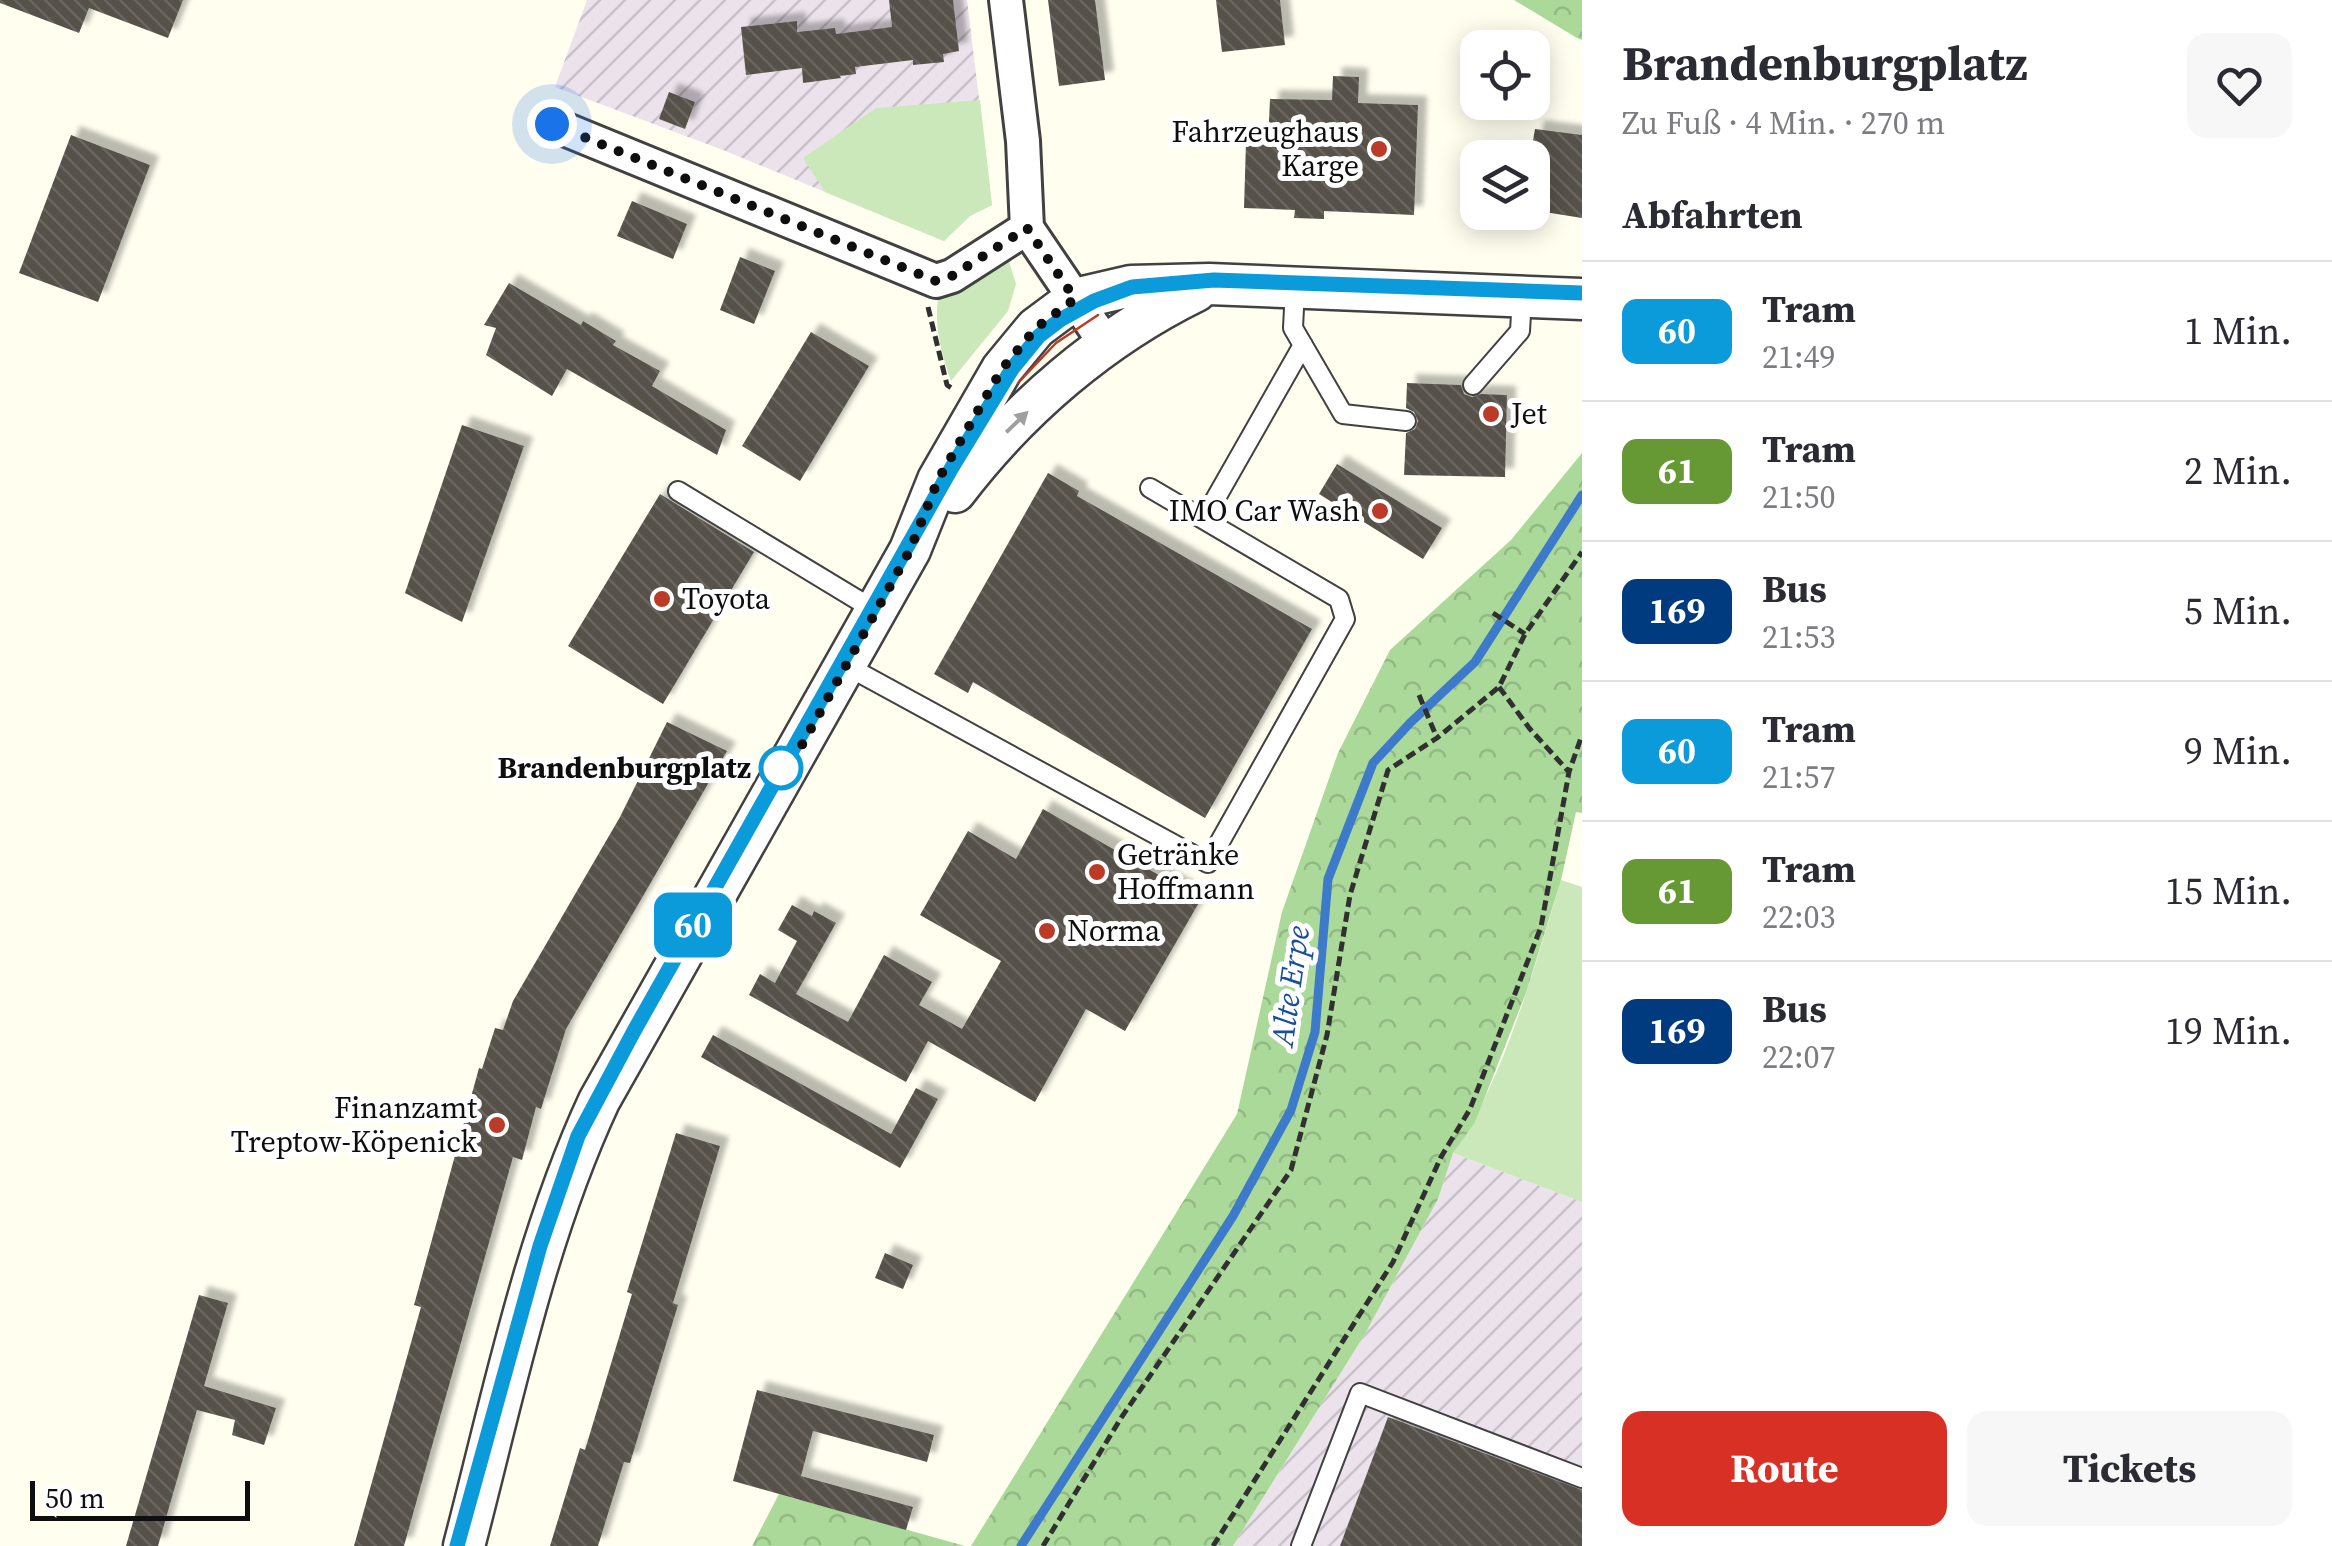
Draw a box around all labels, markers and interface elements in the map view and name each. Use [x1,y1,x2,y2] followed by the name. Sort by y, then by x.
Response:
[1460,30,1550,230] map controls
[1460,30,1550,120] button: locate
[1622,30,2027,96] text: Brandenburgplatz
[2187,33,2292,138] button: heart
[527,99,577,149] your location
[1622,101,1945,145] text: Zu Fuß · 4 Min. · 270 m
[1172,111,1359,186] place label: Fahrzeughaus Karge
[1368,138,1390,160] marker: Fahrzeughaus Karge
[1460,140,1550,230] button: layers
[1622,189,1803,241] text: Abfahrten
[1762,283,1856,335] text: Tram
[2184,305,2292,357] text: 1 Min.
[1658,307,1696,355] text: 60
[1762,335,1836,379] text: 21:49
[1510,393,1547,434] place label: Jet
[1480,403,1502,425] marker: Jet
[1005,411,1029,434] one-way arrow
[1762,423,1856,475] text: Tram
[2184,445,2292,497] text: 2 Min.
[1658,447,1696,495] text: 61
[1762,475,1836,519] text: 21:50
[1169,490,1360,531] place label: IMO Car Wash
[1369,500,1391,522] marker: IMO Car Wash
[1762,563,1827,615] text: Bus
[682,578,771,619] place label: Toyota
[2184,585,2292,637] text: 5 Min.
[1649,587,1705,635] text: 169
[651,588,673,610] marker: Toyota
[1762,615,1836,659] text: 21:53
[1762,703,1856,755] text: Tram
[2184,725,2292,777] text: 9 Min.
[1658,727,1696,775] text: 60
[498,747,751,788] place label: Brandenburgplatz
[760,747,802,789] marker: Brandenburgplatz
[1762,755,1836,799] text: 21:57
[1117,834,1255,909] place label: Getränke Hoffmann
[1762,843,1856,895] text: Tram
[1086,861,1108,883] marker: Getränke Hoffmann
[2165,865,2292,917] text: 15 Min.
[1658,867,1696,915] text: 61
[648,892,738,958] line badge: 60
[1762,895,1836,939] text: 22:03
[674,901,712,949] text: 60
[1067,910,1161,951] place label: Norma
[1036,920,1058,942] marker: Norma
[1260,923,1320,1051] water label: Alte Erpe
[1762,983,1827,1035] text: Bus
[2165,1005,2292,1057] text: 19 Min.
[1649,1007,1705,1055] text: 169
[1762,1035,1836,1079] text: 22:07
[231,1087,478,1162] place label: Finanzamt Treptow-Köpenick
[486,1114,508,1136] marker: Finanzamt Treptow-Köpenick
[1622,1411,1947,1526] button: Route
[1967,1411,2292,1526] button: Tickets
[30,1476,250,1520] scale bar
[45,1479,105,1517] text: 50 m

